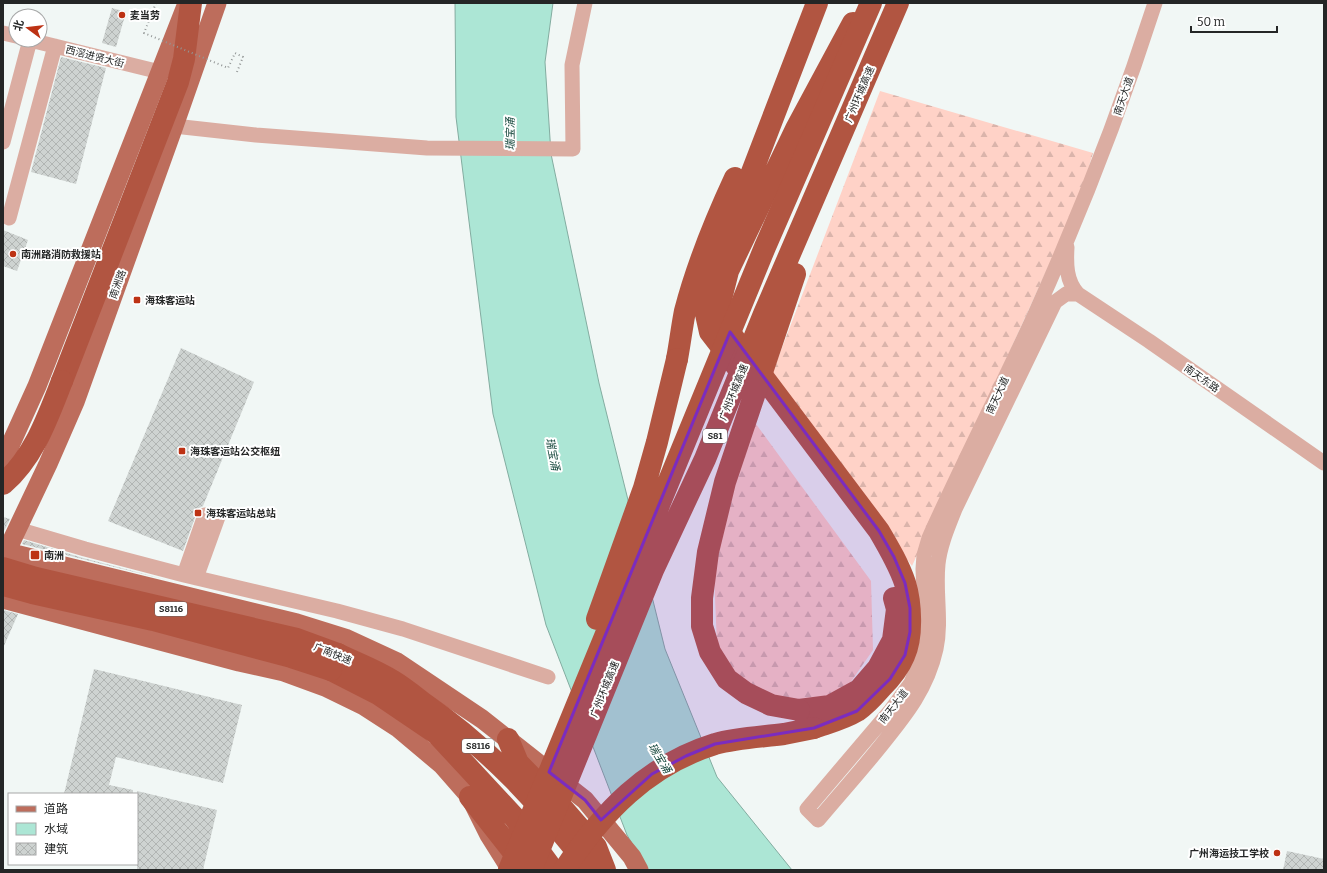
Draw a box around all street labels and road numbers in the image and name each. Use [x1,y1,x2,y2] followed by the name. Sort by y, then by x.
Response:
[64,44,125,70] street label: 西滘进贤大街
[843,64,877,124] street label: 广州环城高速
[1112,75,1136,117] street label: 南天大道
[107,268,129,300] street label: 南洲路
[717,362,751,422] street label: 广州环城高速
[1182,362,1221,395] street label: 南天东路
[984,375,1012,416] street label: 南天大道
[703,429,727,443] road number: S81
[155,602,187,616] road number: S8116
[312,641,353,667] street label: 广南快速
[588,659,622,719] street label: 广州环城高速
[877,687,911,726] street label: 南天大道
[462,739,494,753] road number: S8116

